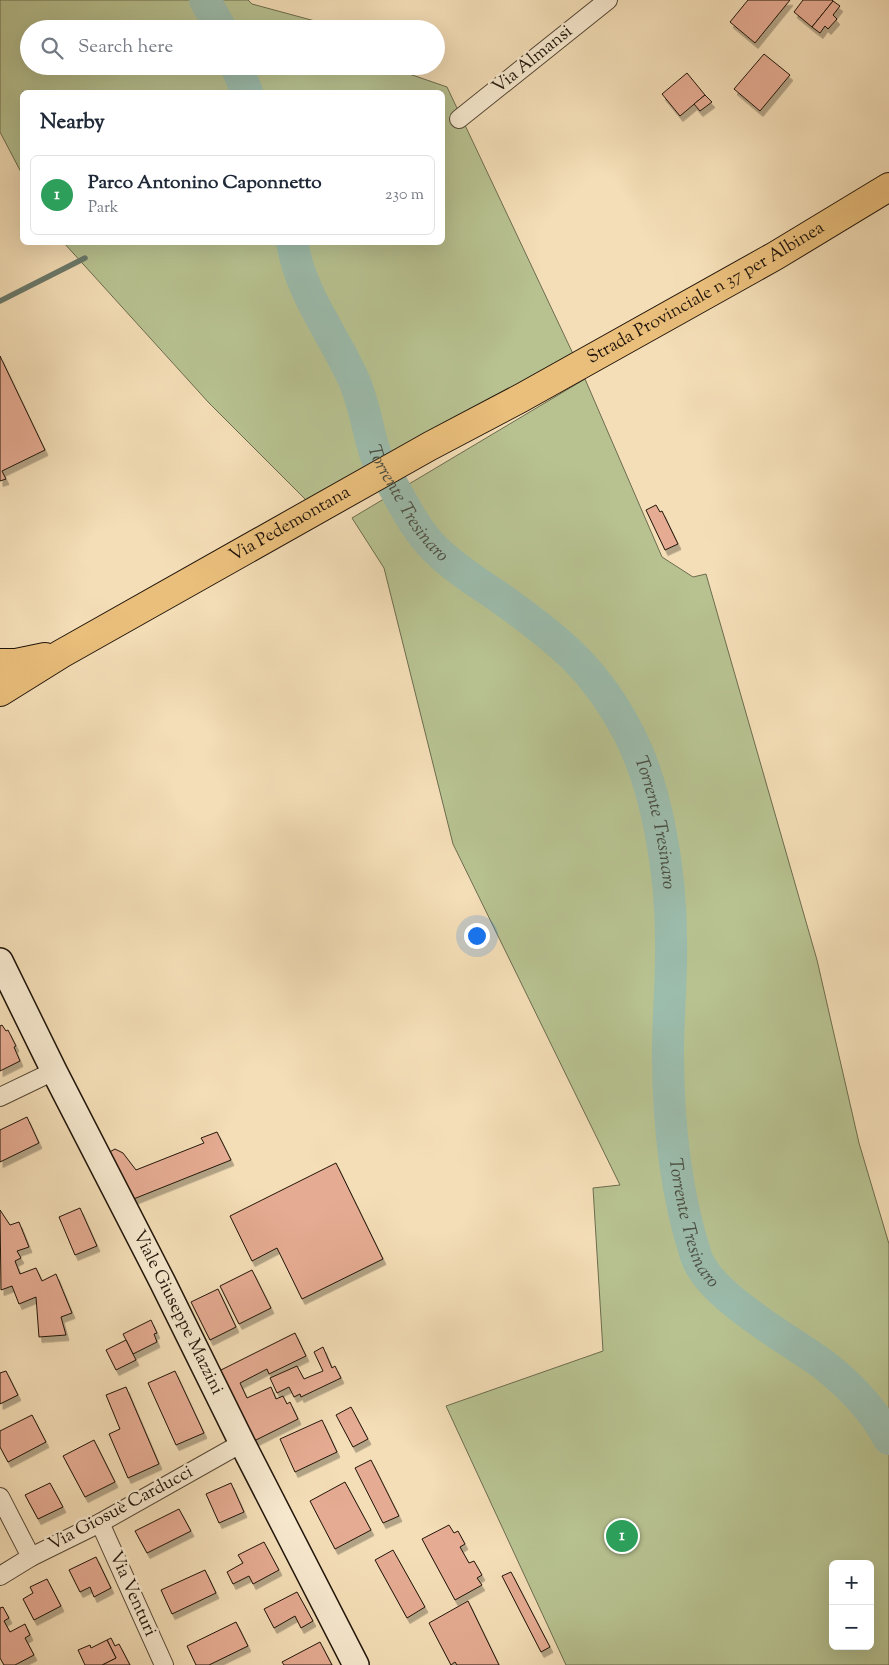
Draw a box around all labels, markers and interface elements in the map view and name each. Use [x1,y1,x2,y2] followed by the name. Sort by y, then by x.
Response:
[20,20,445,75] search box
[487,20,579,100] street label: Via Almansi
[38,34,66,62] icon: search
[78,34,173,61] text: Search here
[40,108,105,138] text: Nearby
[88,170,322,197] text: Parco Antonino Caponnetto
[54,184,60,207] text: 1
[385,184,424,207] text: 230 m
[88,197,119,220] text: Park
[583,216,830,371] street label: Strada Provinciale n 37 per Albinea
[360,442,454,569] water label: Torrente Tresinaro
[225,480,356,569] street label: Via Pedemontana
[627,752,682,891] water label: Torrente Tresinaro
[464,923,490,949] your location
[661,1156,725,1294] water label: Torrente Tresinaro
[125,1226,229,1399] street label: Viale Giuseppe Mazzini
[44,1460,198,1558] street label: Via Giosuè Carducci
[606,1517,638,1555] pin: 1
[102,1547,162,1641] street label: Via Venturi
[829,1560,874,1650] map controls
[829,1560,874,1605] button: +
[829,1605,874,1650] button: −

